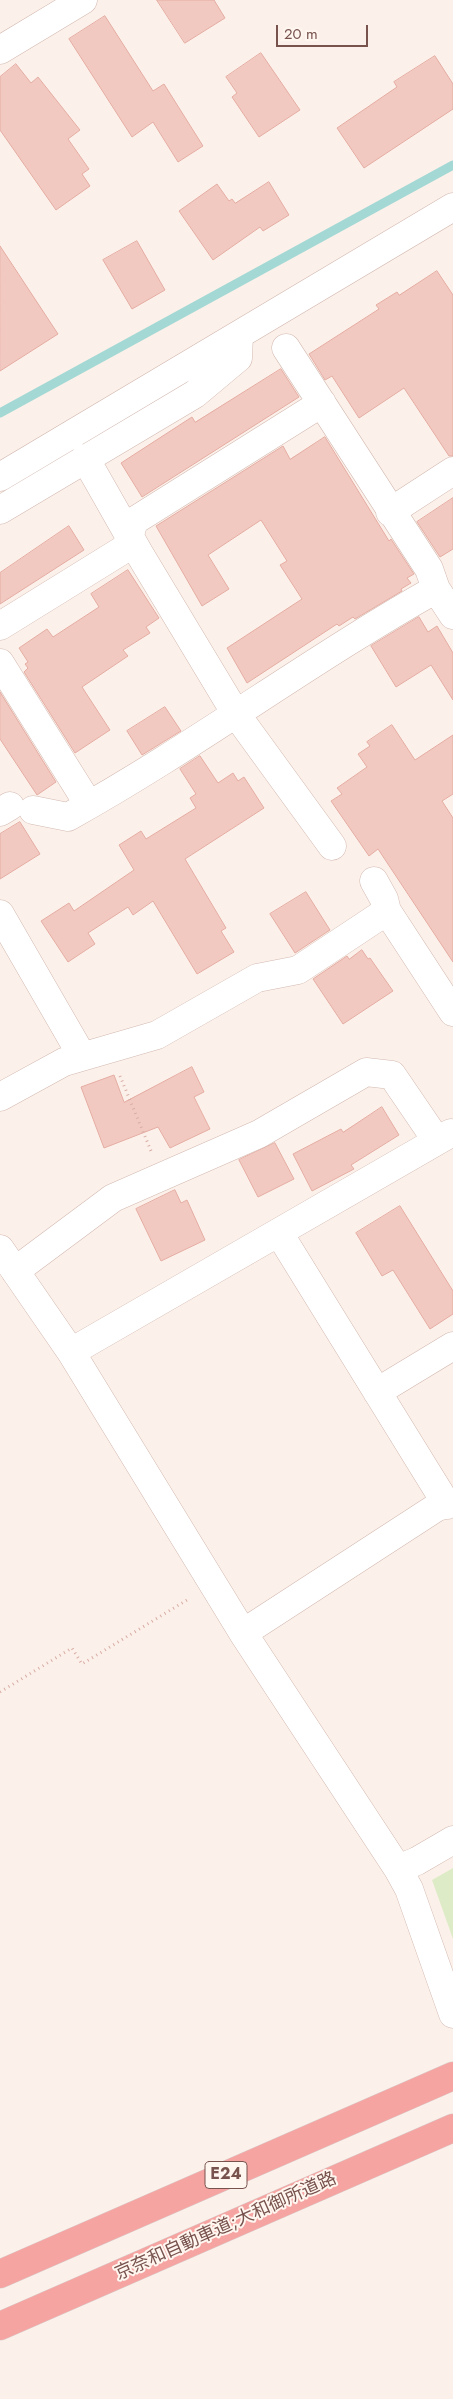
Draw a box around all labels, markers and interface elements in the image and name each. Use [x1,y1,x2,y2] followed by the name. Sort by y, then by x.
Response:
[278,15,370,47] scale bar
[284,23,318,45] text: 20 m
[205,2162,247,2188] road number: E24
[112,2168,340,2286] street label: 京奈和自動車道;大和御所道路

